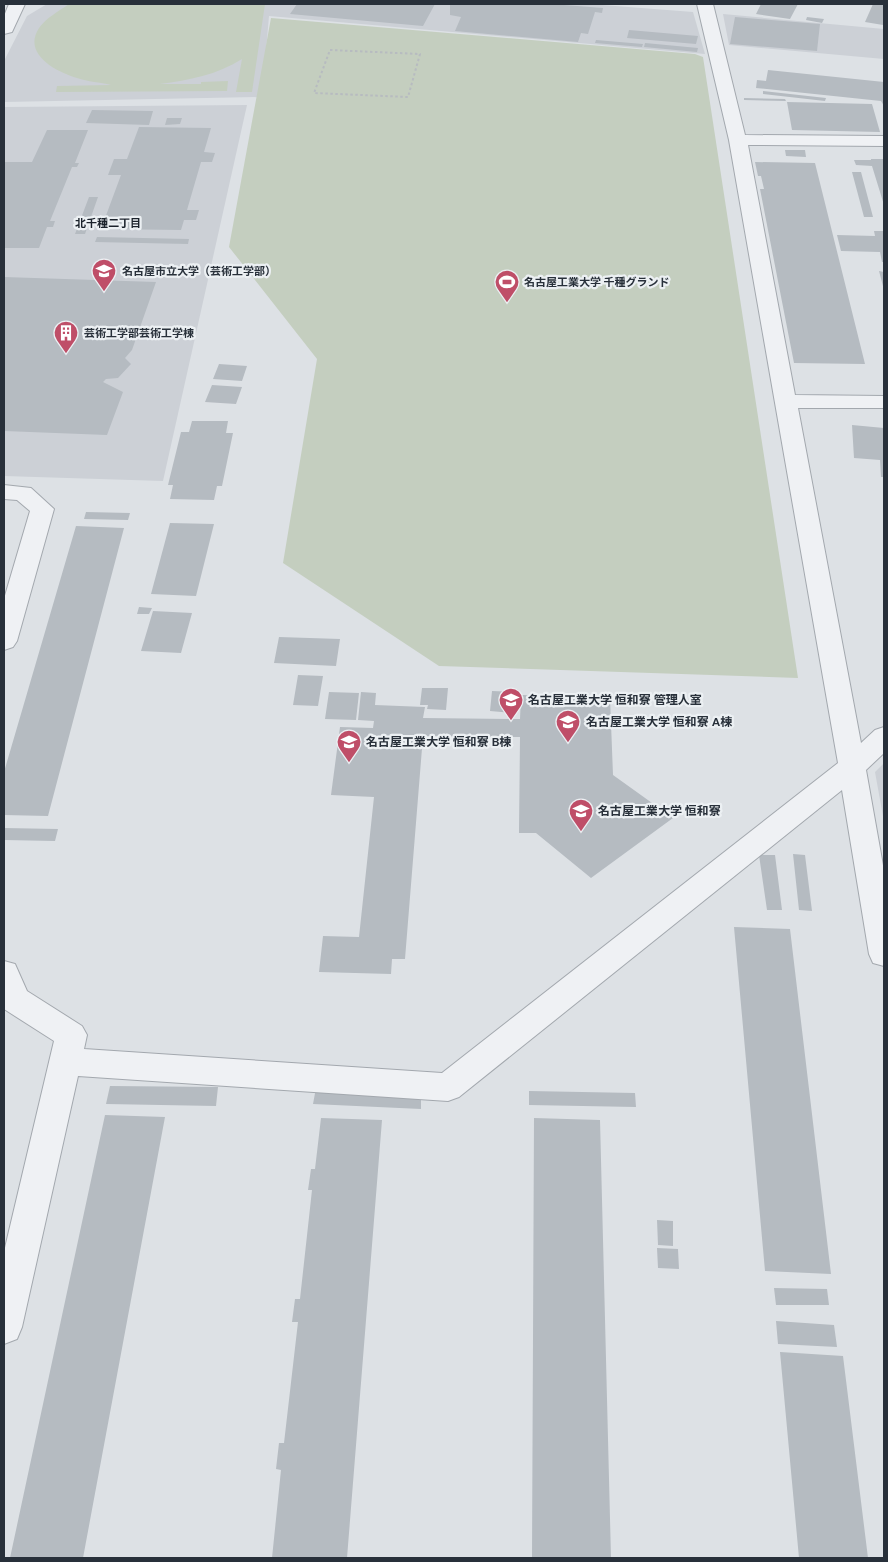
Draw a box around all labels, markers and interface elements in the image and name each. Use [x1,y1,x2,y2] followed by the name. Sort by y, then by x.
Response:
[75,216,141,230] district label: 北千種二丁目
[91,258,117,292] school or university icon: 名古屋市立大学（芸術工学部）
[122,264,276,278] place label: 名古屋市立大学（芸術工学部）
[494,269,520,303] sports icon: 名古屋工業大学 千種グランド
[524,275,670,289] place label: 名古屋工業大学 千種グランド
[53,320,79,354] building icon: 芸術工学部芸術工学棟
[84,326,194,340] place label: 芸術工学部芸術工学棟
[498,687,524,721] school or university icon: 名古屋工業大学 恒和寮 管理人室
[528,692,702,708] place label: 名古屋工業大学 恒和寮 管理人室
[555,709,581,743] school or university icon: 名古屋工業大学 恒和寮 A棟
[586,714,732,730] place label: 名古屋工業大学 恒和寮 A棟
[336,729,362,763] school or university icon: 名古屋工業大学 恒和寮 B棟
[366,734,511,750] place label: 名古屋工業大学 恒和寮 B棟
[568,798,594,832] school or university icon: 名古屋工業大学 恒和寮
[598,803,721,819] place label: 名古屋工業大学 恒和寮

